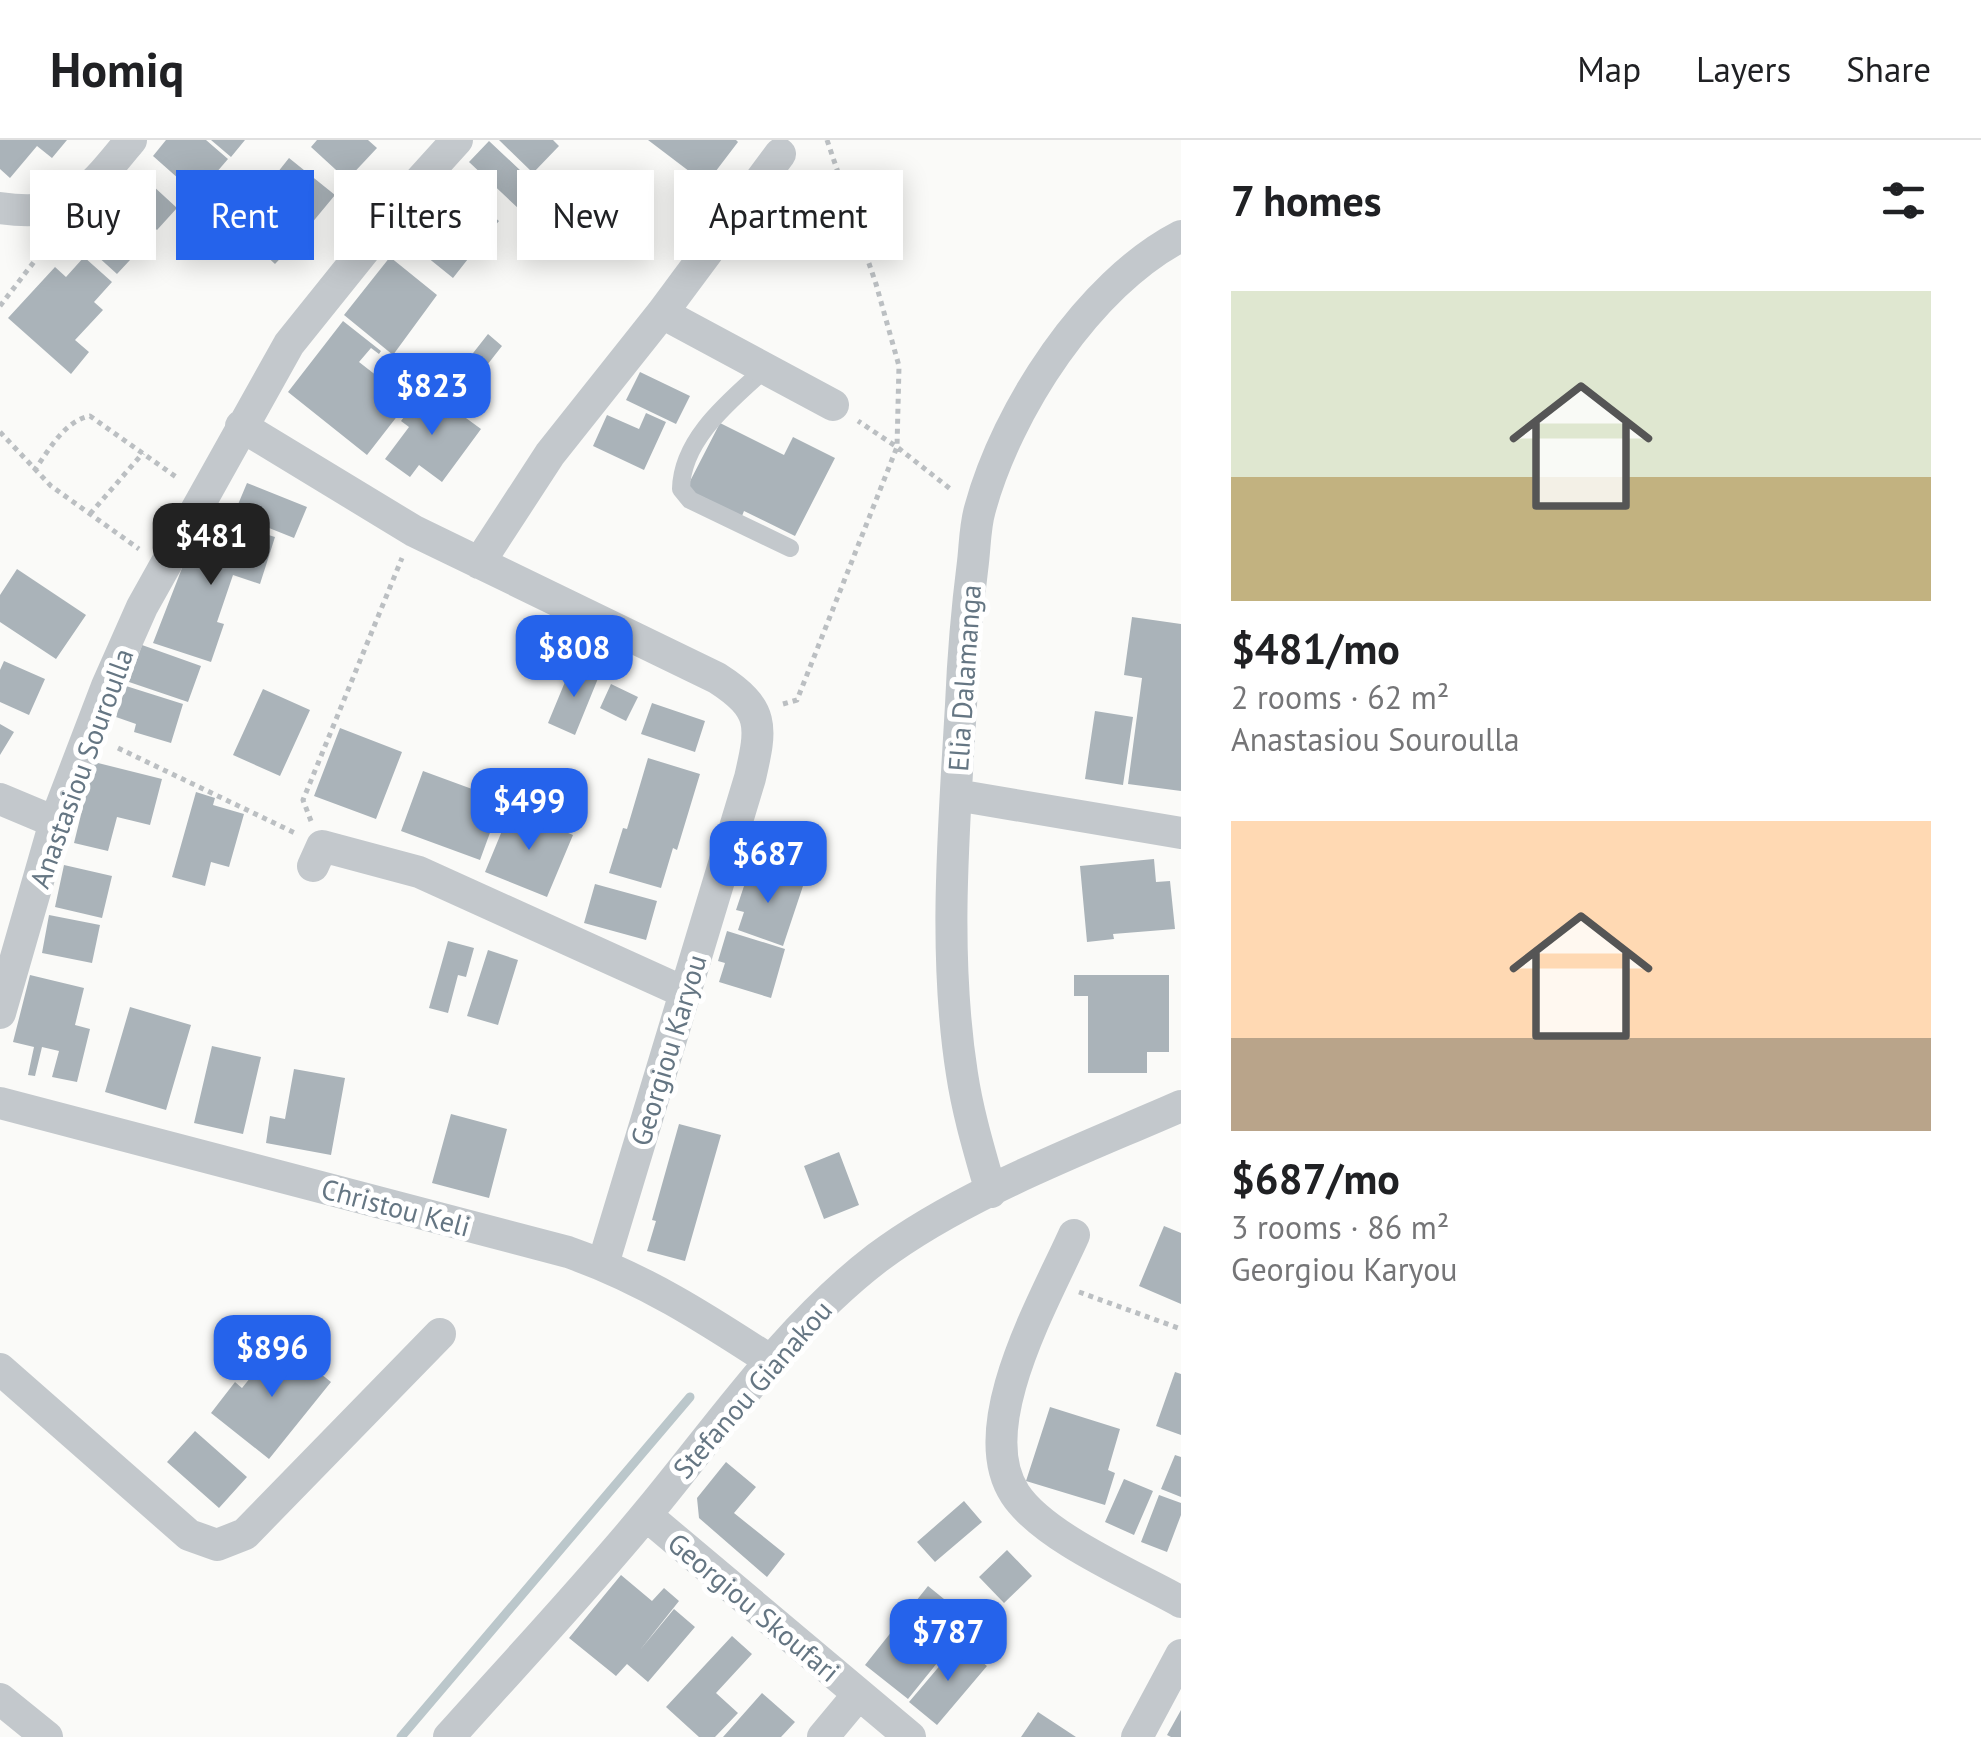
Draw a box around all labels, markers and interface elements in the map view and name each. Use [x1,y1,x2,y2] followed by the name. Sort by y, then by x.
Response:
[50,38,184,100] text: Homiq
[1577,46,1641,92] text: Map
[1696,46,1791,92] text: Layers
[1846,46,1931,92] text: Share
[30,170,156,260] chip: Buy
[176,170,314,260] chip: Rent
[334,170,497,260] chip: Filters
[517,170,654,260] chip: New
[674,170,903,260] chip: Apartment
[1231,173,1382,228] text: 7 homes
[1876,173,1931,228] icon: filters
[373,353,491,438] pin: $823
[1491,356,1671,536] icon: home
[396,364,468,406] text: $823
[152,503,270,588] pin: $481
[175,514,247,556] text: $481
[939,583,989,773] street label: Elia Dalamanga
[515,615,633,700] pin: $808
[1231,621,1400,676] text: $481/mo
[538,626,610,668] text: $808
[20,643,142,893] street label: Anastasiou Souroulla
[1231,676,1449,718] text: 2 rooms · 62 m²
[1231,718,1520,760] text: Anastasiou Souroulla
[470,768,588,853] pin: $499
[493,779,565,821] text: $499
[709,821,827,906] pin: $687
[732,832,804,874] text: $687
[1491,886,1671,1066] icon: home
[621,950,715,1150] street label: Georgiou Karyou
[1231,1151,1400,1206] text: $687/mo
[318,1169,474,1245] street label: Christou Keli
[1231,1206,1449,1248] text: 3 rooms · 86 m²
[1231,1248,1458,1290] text: Georgiou Karyou
[664,1292,840,1486] street label: Stefanou Gianakou
[213,1315,331,1400] pin: $896
[236,1326,308,1368] text: $896
[660,1524,848,1690] street label: Georgiou Skoufari
[889,1599,1007,1684] pin: $787
[912,1610,984,1652] text: $787

